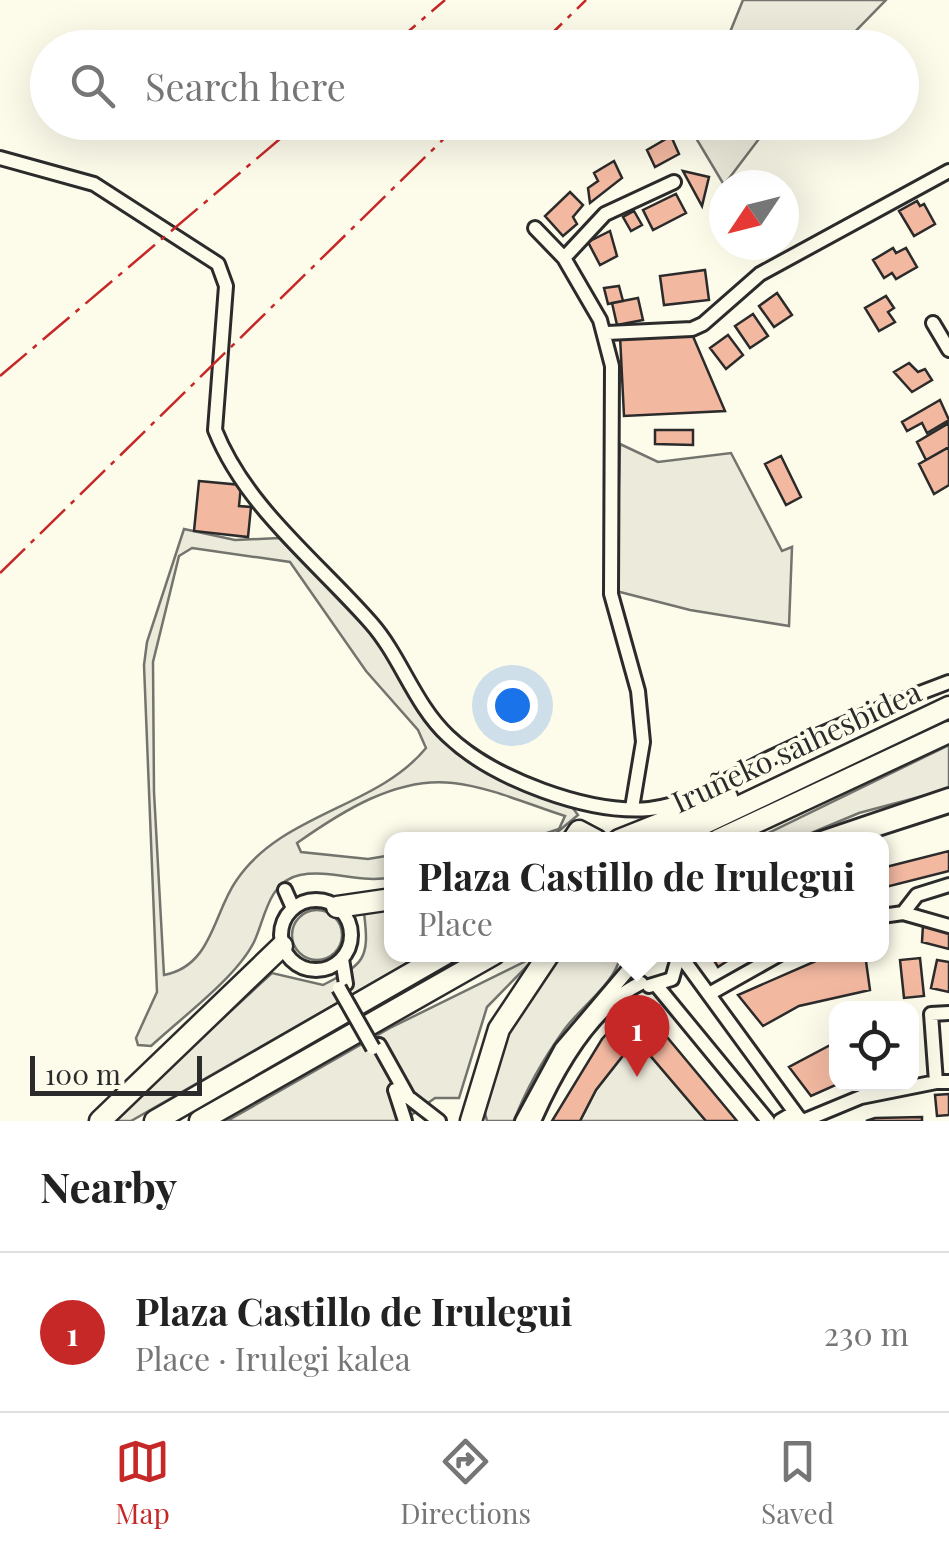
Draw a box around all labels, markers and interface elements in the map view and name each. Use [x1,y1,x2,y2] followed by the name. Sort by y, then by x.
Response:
[30,30,919,140] search box
[65,58,120,113] icon: search
[145,60,346,111] text: Search here
[709,170,799,260] north arrow
[665,671,927,821] street label: Iruñeko saihesbidea
[487,680,538,731] your location
[384,832,889,962] popup
[418,850,855,901] text: Plaza Castillo de Irulegui
[418,901,493,944] text: Place
[604,994,670,1077] pin: 1
[829,1001,919,1091] map controls
[829,1001,919,1091] button: locate
[30,1051,202,1096] scale bar
[45,1055,121,1092] text: 100 m
[40,1158,177,1214] text: Nearby
[135,1285,572,1336] text: Plaza Castillo de Irulegui
[66,1311,79,1354] text: 1
[824,1311,909,1354] text: 230 m
[135,1336,411,1379] text: Place · Irulegi kalea
[115,1434,170,1531] tab: Map
[400,1434,531,1531] tab: Directions
[761,1434,834,1531] tab: Saved

